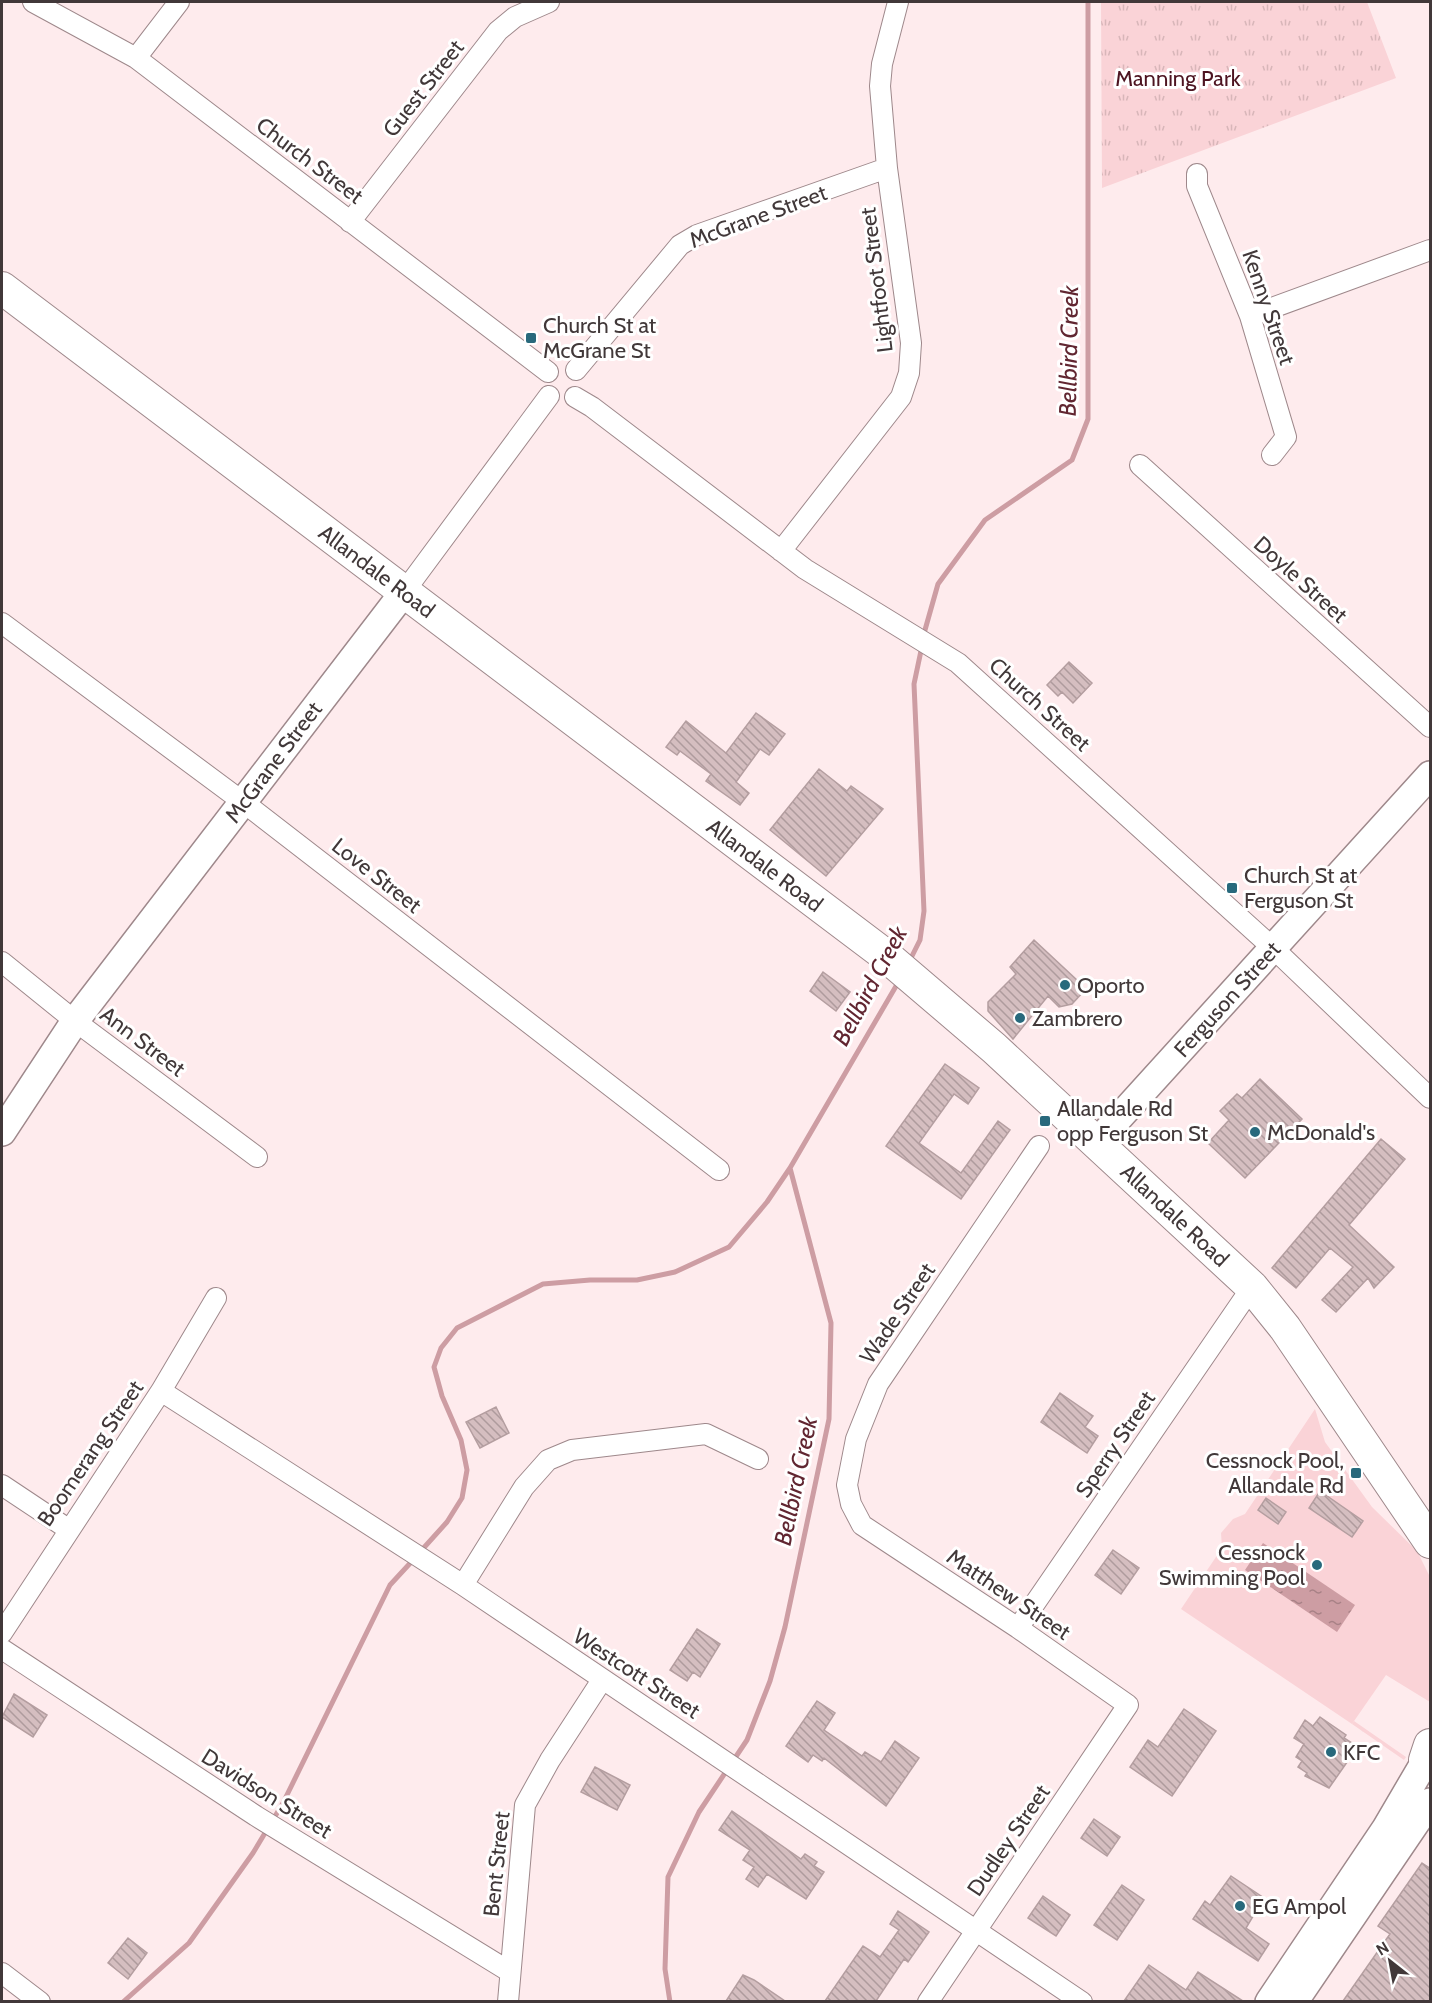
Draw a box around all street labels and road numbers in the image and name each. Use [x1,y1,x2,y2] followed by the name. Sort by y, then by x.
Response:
[377,34,470,142] street label: Guest Street
[251,111,369,210] street label: Church Street
[686,179,831,254] street label: McGrane Street
[854,205,899,354] street label: Lightfoot Street
[1236,246,1301,369] street label: Kenny Street
[313,519,440,624] street label: Allandale Road
[1248,530,1353,629] street label: Doyle Street
[983,652,1096,757] street label: Church Street
[219,696,328,828] street label: McGrane Street
[701,813,828,918] street label: Allandale Road
[327,832,427,919] street label: Love Street
[1168,936,1287,1063] street label: Ferguson Street
[95,1001,191,1083] street label: Ann Street
[1115,1158,1234,1272] street label: Allandale Road
[854,1257,941,1369] street label: Wade Street
[32,1375,149,1531] street label: Boomerang Street
[1070,1385,1161,1503] street label: Sperry Street
[942,1543,1076,1646] street label: Matthew Street
[568,1622,706,1725] street label: Westcott Street
[197,1743,337,1845] street label: Davidson Street
[961,1779,1056,1901] street label: Dudley Street
[478,1810,515,1918] street label: Bent Street

